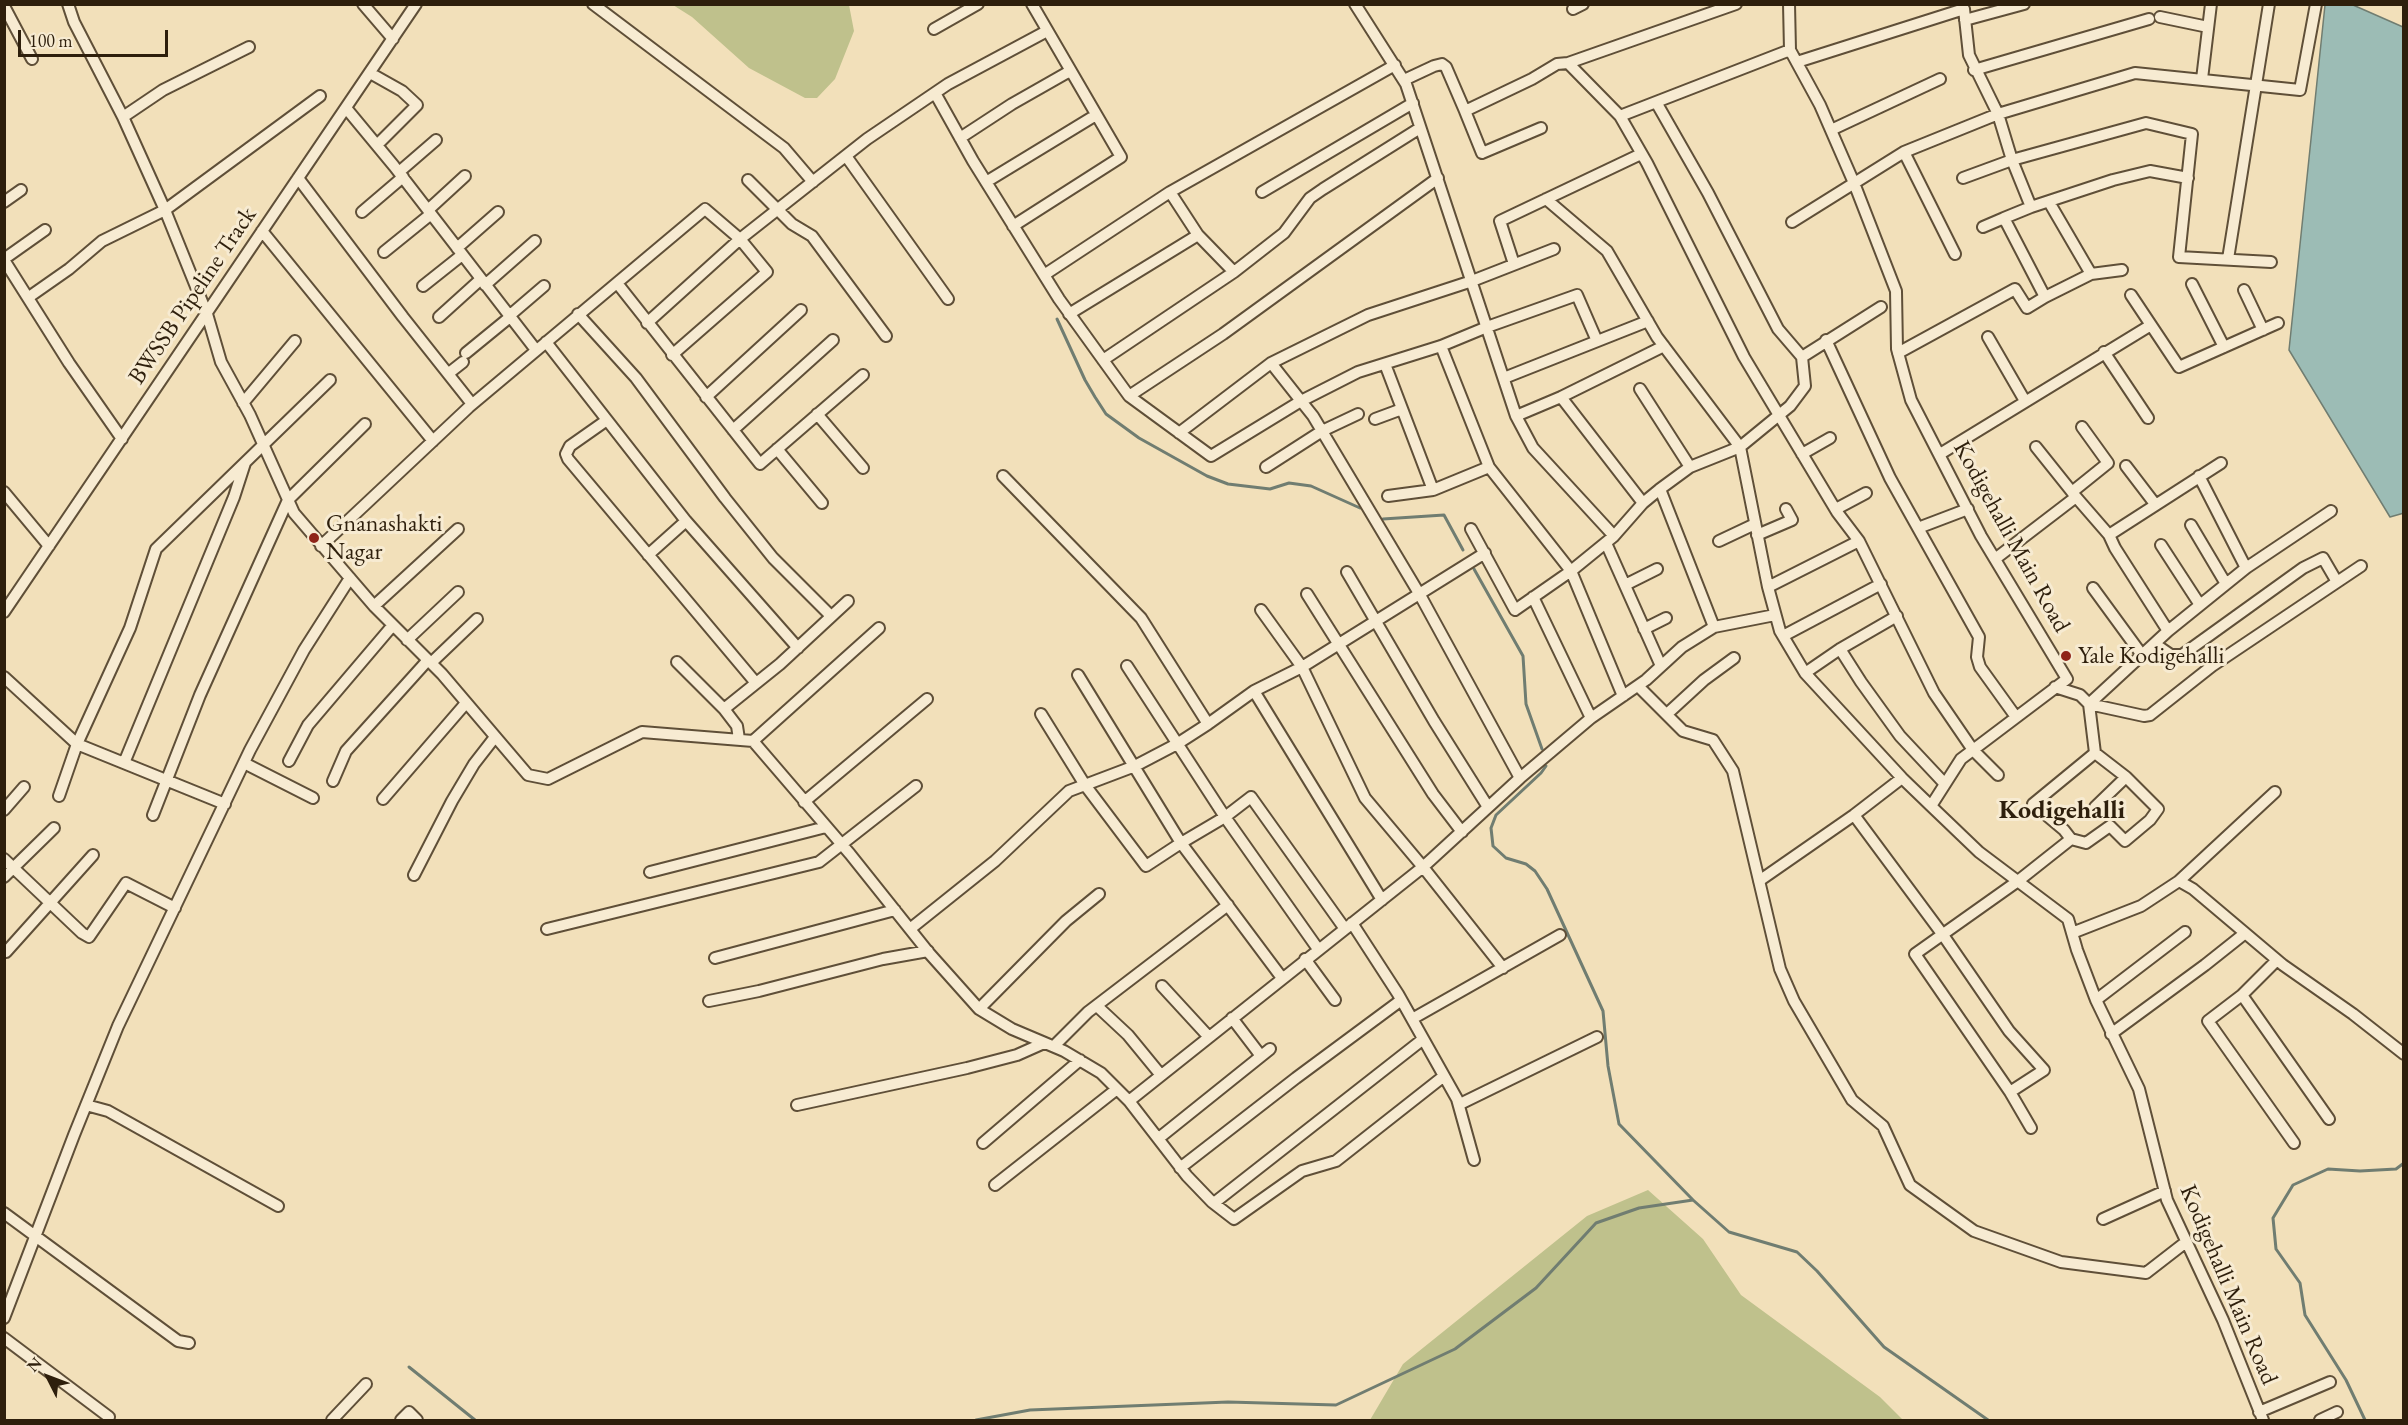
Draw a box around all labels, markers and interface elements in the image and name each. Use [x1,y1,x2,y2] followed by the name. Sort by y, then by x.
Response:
[21,18,171,56] scale bar
[29,29,73,52] text: 100 m
[123,202,263,390] street label: BWSSB Pipeline Track
[1946,436,2076,638] street label: Kodigehalli Main Road
[326,510,442,566] place label: Gnanashakti Nagar
[307,531,321,545] marker: Gnanashakti Nagar
[2078,642,2224,670] place label: Yale Kodigehalli
[2059,649,2073,663] marker: Yale Kodigehalli
[1999,795,2125,827] district label: Kodigehalli
[2173,1181,2283,1389] street label: Kodigehalli Main Road
[18,1347,78,1407] north arrow
[22,1353,46,1376] text: N

